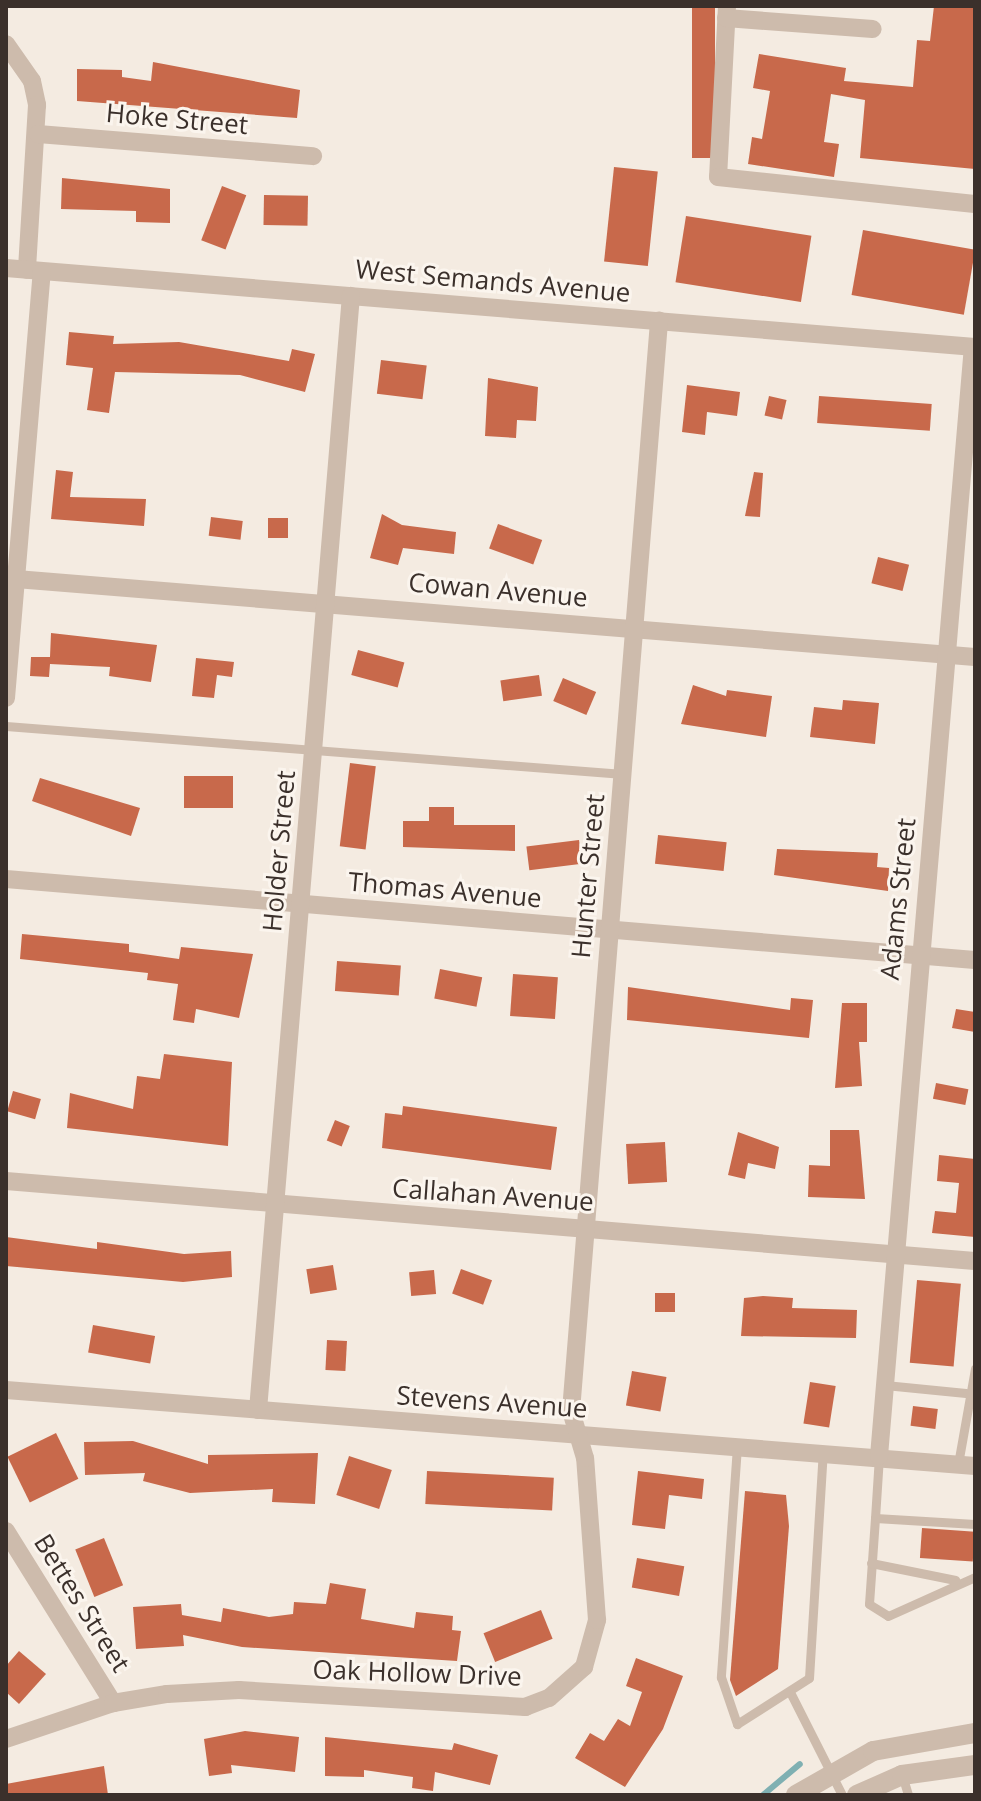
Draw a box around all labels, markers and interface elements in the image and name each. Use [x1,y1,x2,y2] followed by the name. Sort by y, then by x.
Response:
[105,97,249,141] street label: Hoke Street
[354,253,632,309] street label: West Semands Avenue
[407,567,589,613] street label: Cowan Avenue
[256,769,302,933] street label: Holder Street
[565,792,611,960] street label: Hunter Street
[874,817,922,981] street label: Adams Street
[347,866,543,914] street label: Thomas Avenue
[391,1172,595,1218] street label: Callahan Avenue
[395,1380,589,1424] street label: Stevens Avenue
[27,1528,137,1678] street label: Bettes Street
[312,1654,522,1692] street label: Oak Hollow Drive

